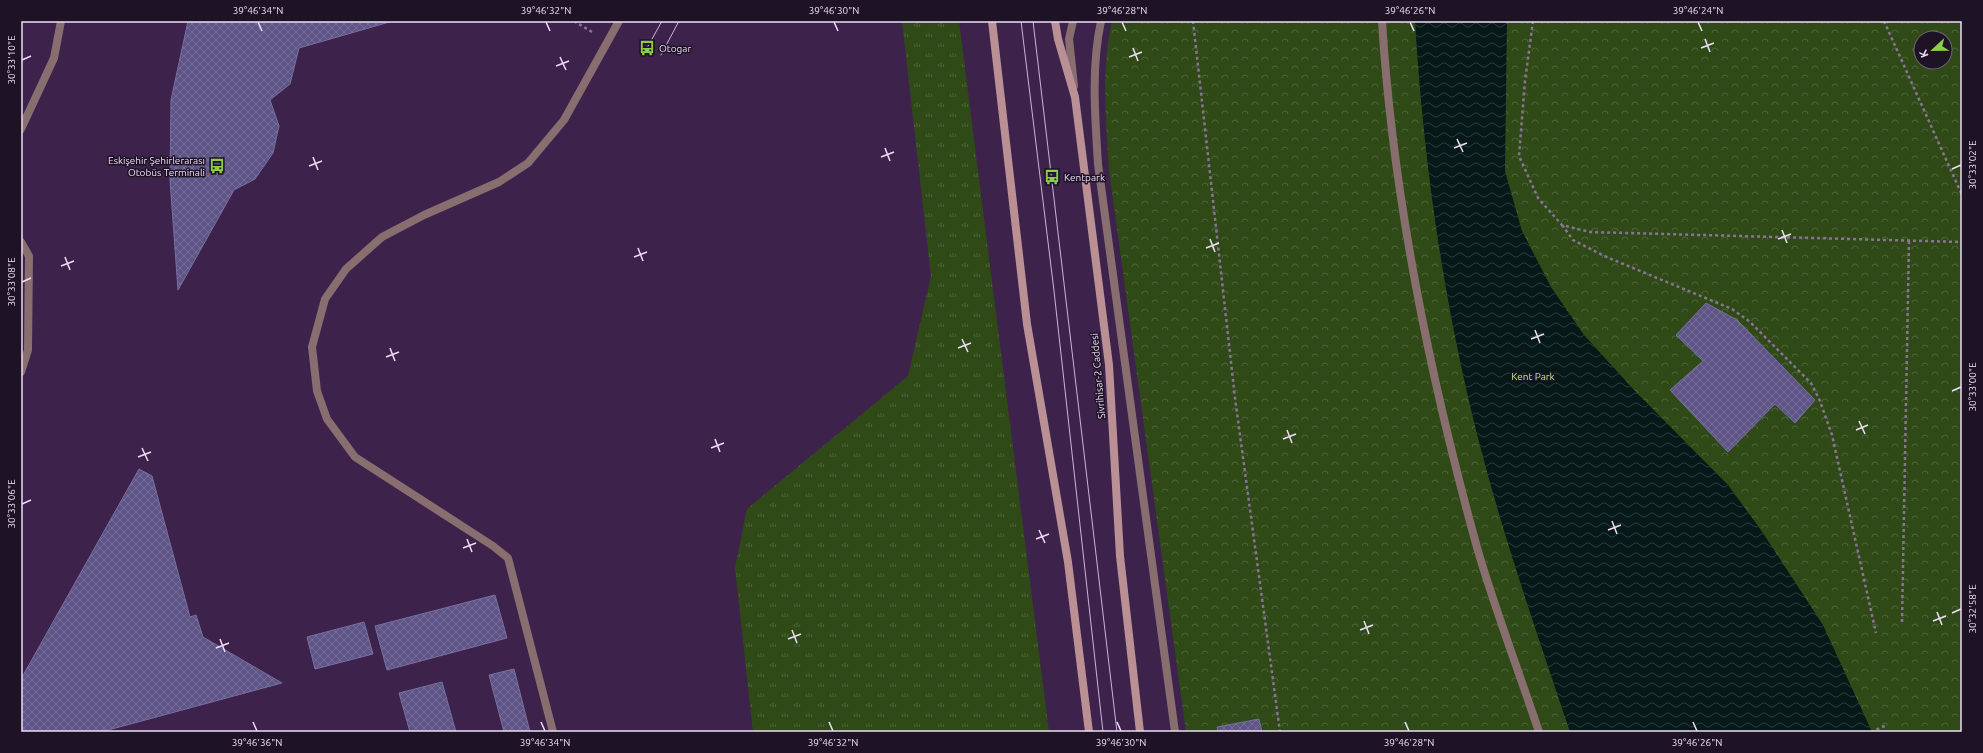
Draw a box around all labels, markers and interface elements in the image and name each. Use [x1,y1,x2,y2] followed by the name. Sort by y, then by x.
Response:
[233,5,283,16] text: 39°46'34"N
[521,5,571,16] text: 39°46'32"N
[809,5,859,16] text: 39°46'30"N
[1097,5,1147,16] text: 39°46'28"N
[1385,5,1435,16] text: 39°46'26"N
[1673,5,1723,16] text: 39°46'24"N
[1913,30,1953,70] north arrow
[6,35,17,85] text: 30°33'10"E
[638,39,656,57] bus stop icon: Otogar
[659,43,691,54] place label: Otogar
[1917,47,1931,59] text: K
[1967,140,1978,190] text: 30°33'02"E
[108,155,205,178] place label: Eskişehir Şehirlerarası Otobüs Terminali
[208,157,226,175] bus stop icon: Eskişehir Şehirlerarası Otobüs Terminali
[1043,168,1061,186] bus stop icon: Kentpark
[1064,172,1105,183] place label: Kentpark
[6,257,17,307] text: 30°33'08"E
[1089,333,1107,419] street label: Sivrihisar-2 Caddesi
[1967,362,1978,412] text: 30°33'00"E
[1511,371,1555,382] park label: Kent Park
[6,479,17,529] text: 30°33'06"E
[1967,584,1978,634] text: 30°32'58"E
[232,737,282,748] text: 39°46'36"N
[520,737,570,748] text: 39°46'34"N
[808,737,858,748] text: 39°46'32"N
[1096,737,1146,748] text: 39°46'30"N
[1384,737,1434,748] text: 39°46'28"N
[1672,737,1722,748] text: 39°46'26"N

